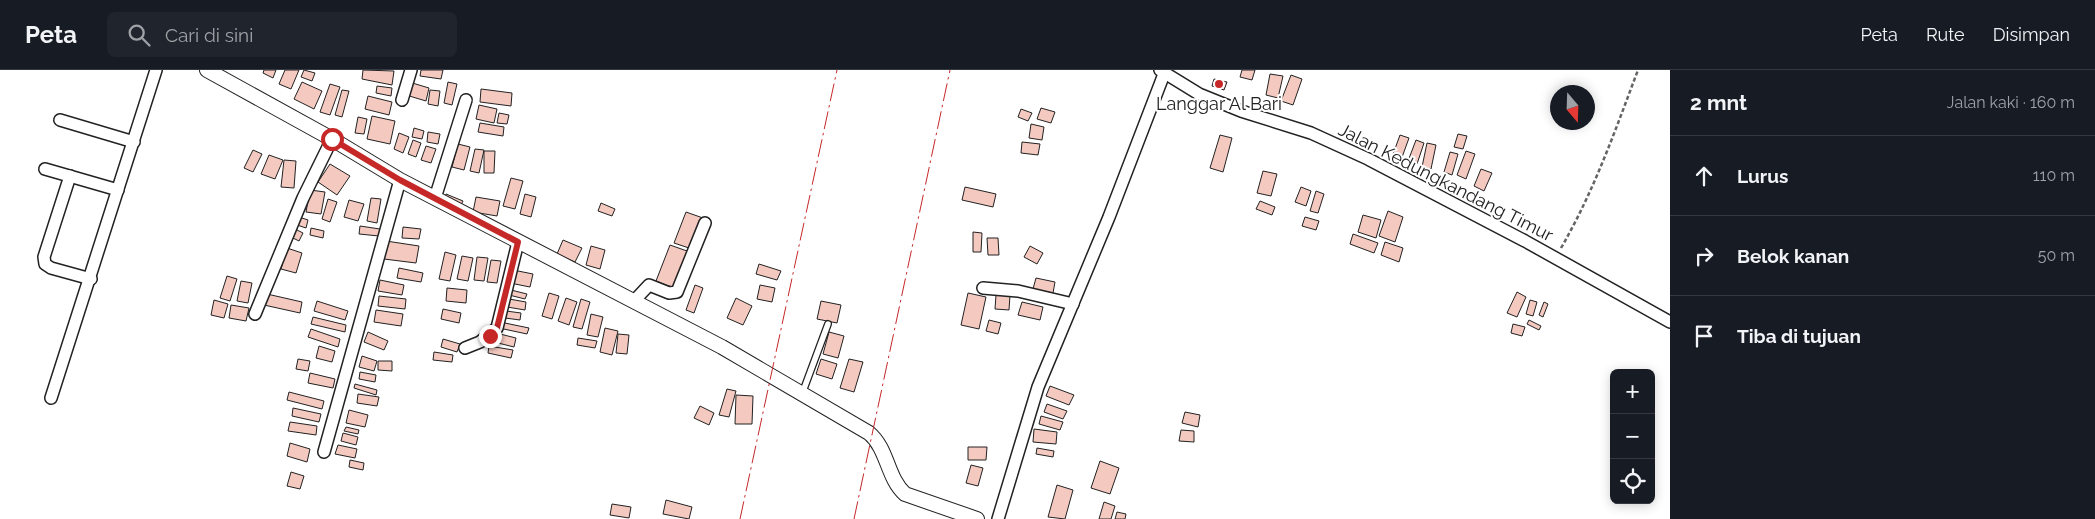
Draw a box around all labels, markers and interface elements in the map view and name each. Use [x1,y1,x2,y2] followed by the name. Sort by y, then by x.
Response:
[107,12,457,57] search box
[25,20,77,49] text: Peta
[125,21,153,49] icon: search
[165,24,253,46] text: Cari di sini
[1861,24,1898,45] text: Peta
[1926,24,1965,45] text: Rute
[1993,24,2070,45] text: Disimpan
[1213,78,1225,90] marker: Langgar Al Bari
[1550,85,1595,130] north arrow
[1690,90,1747,115] text: 2 mnt
[1156,93,1282,114] place label: Langgar Al Bari
[1947,93,2075,112] text: Jalan kaki · 160 m
[1335,119,1557,246] street label: Jalan Kedungkandang Timur
[321,128,344,151] route start
[1690,162,1718,190] icon: ahead
[1737,165,1788,187] text: Lurus
[2033,166,2075,185] text: 110 m
[1690,242,1718,270] icon: right
[1737,245,1849,267] text: Belok kanan
[2038,246,2075,265] text: 50 m
[1690,322,1718,350] icon: arrive
[479,325,502,348] route end
[1737,325,1861,347] text: Tiba di tujuan
[1610,369,1655,504] map controls
[1610,369,1655,414] button: +
[1610,414,1655,459] button: −
[1610,459,1655,504] button: locate

